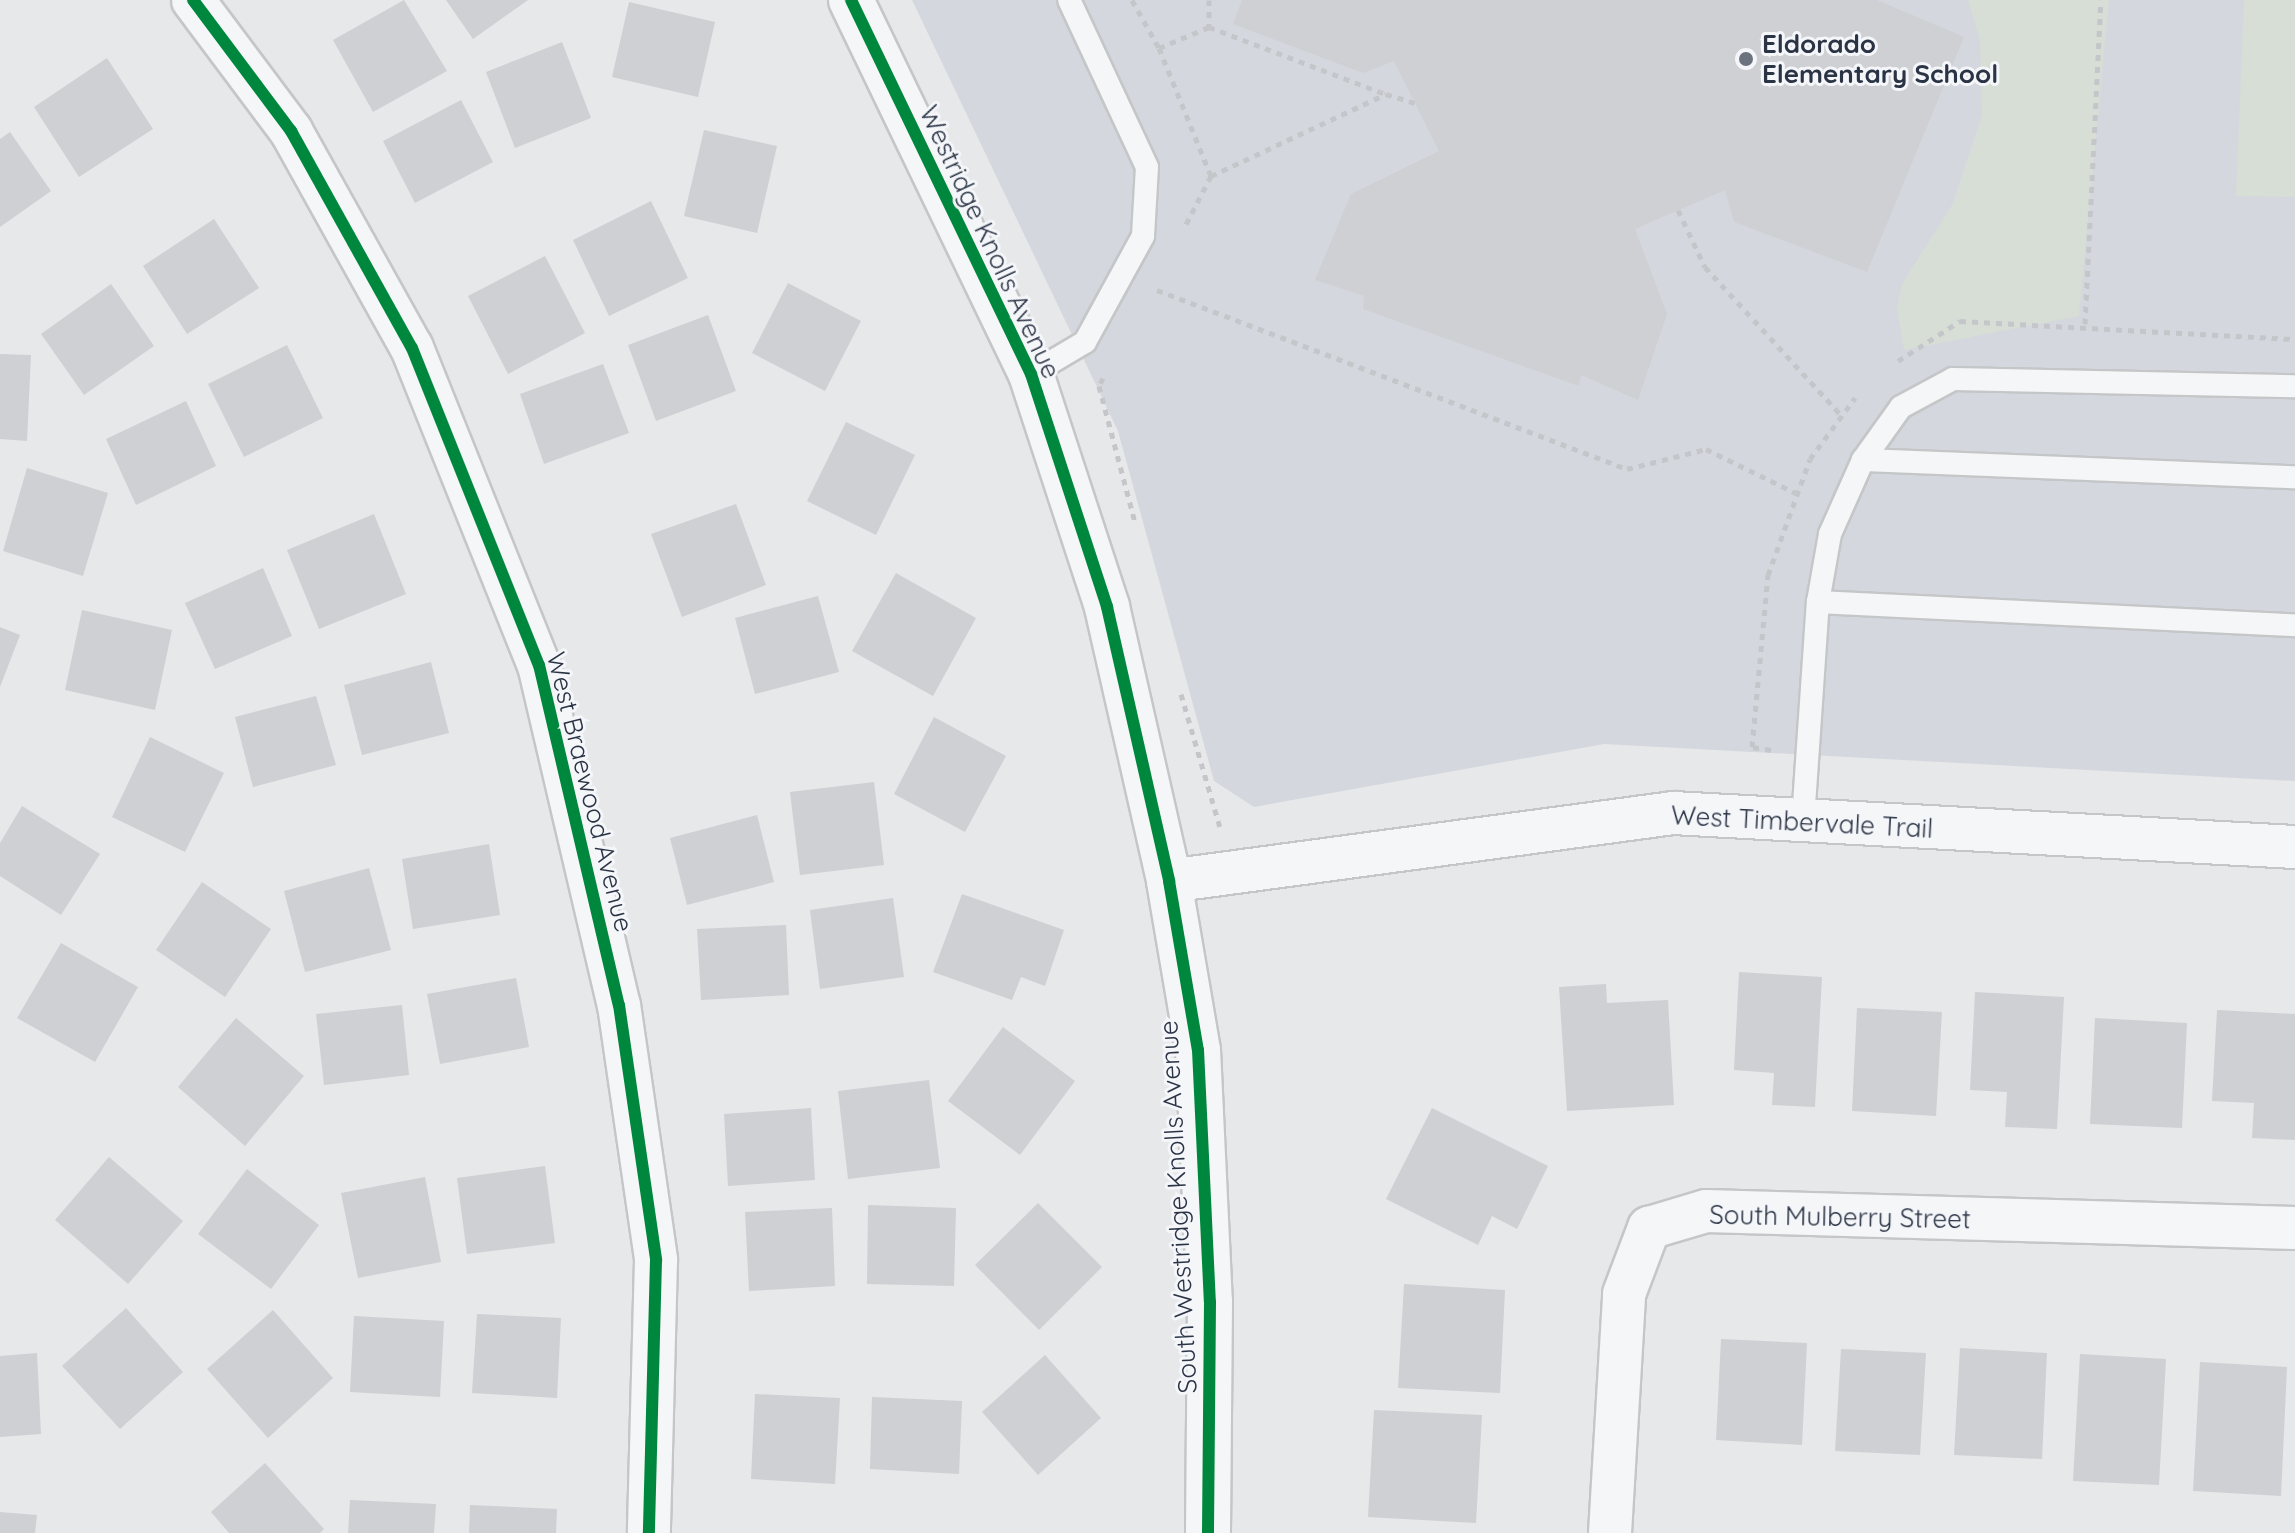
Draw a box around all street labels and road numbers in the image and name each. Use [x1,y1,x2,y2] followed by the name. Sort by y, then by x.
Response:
[913,101,1067,383] street label: Westridge Knolls Avenue
[540,649,640,935] street label: West Braewood Avenue
[1670,800,1934,844] street label: West Timbervale Trail
[1153,1020,1203,1394] street label: South Westridge Knolls Avenue
[1709,1199,1971,1235] street label: South Mulberry Street

